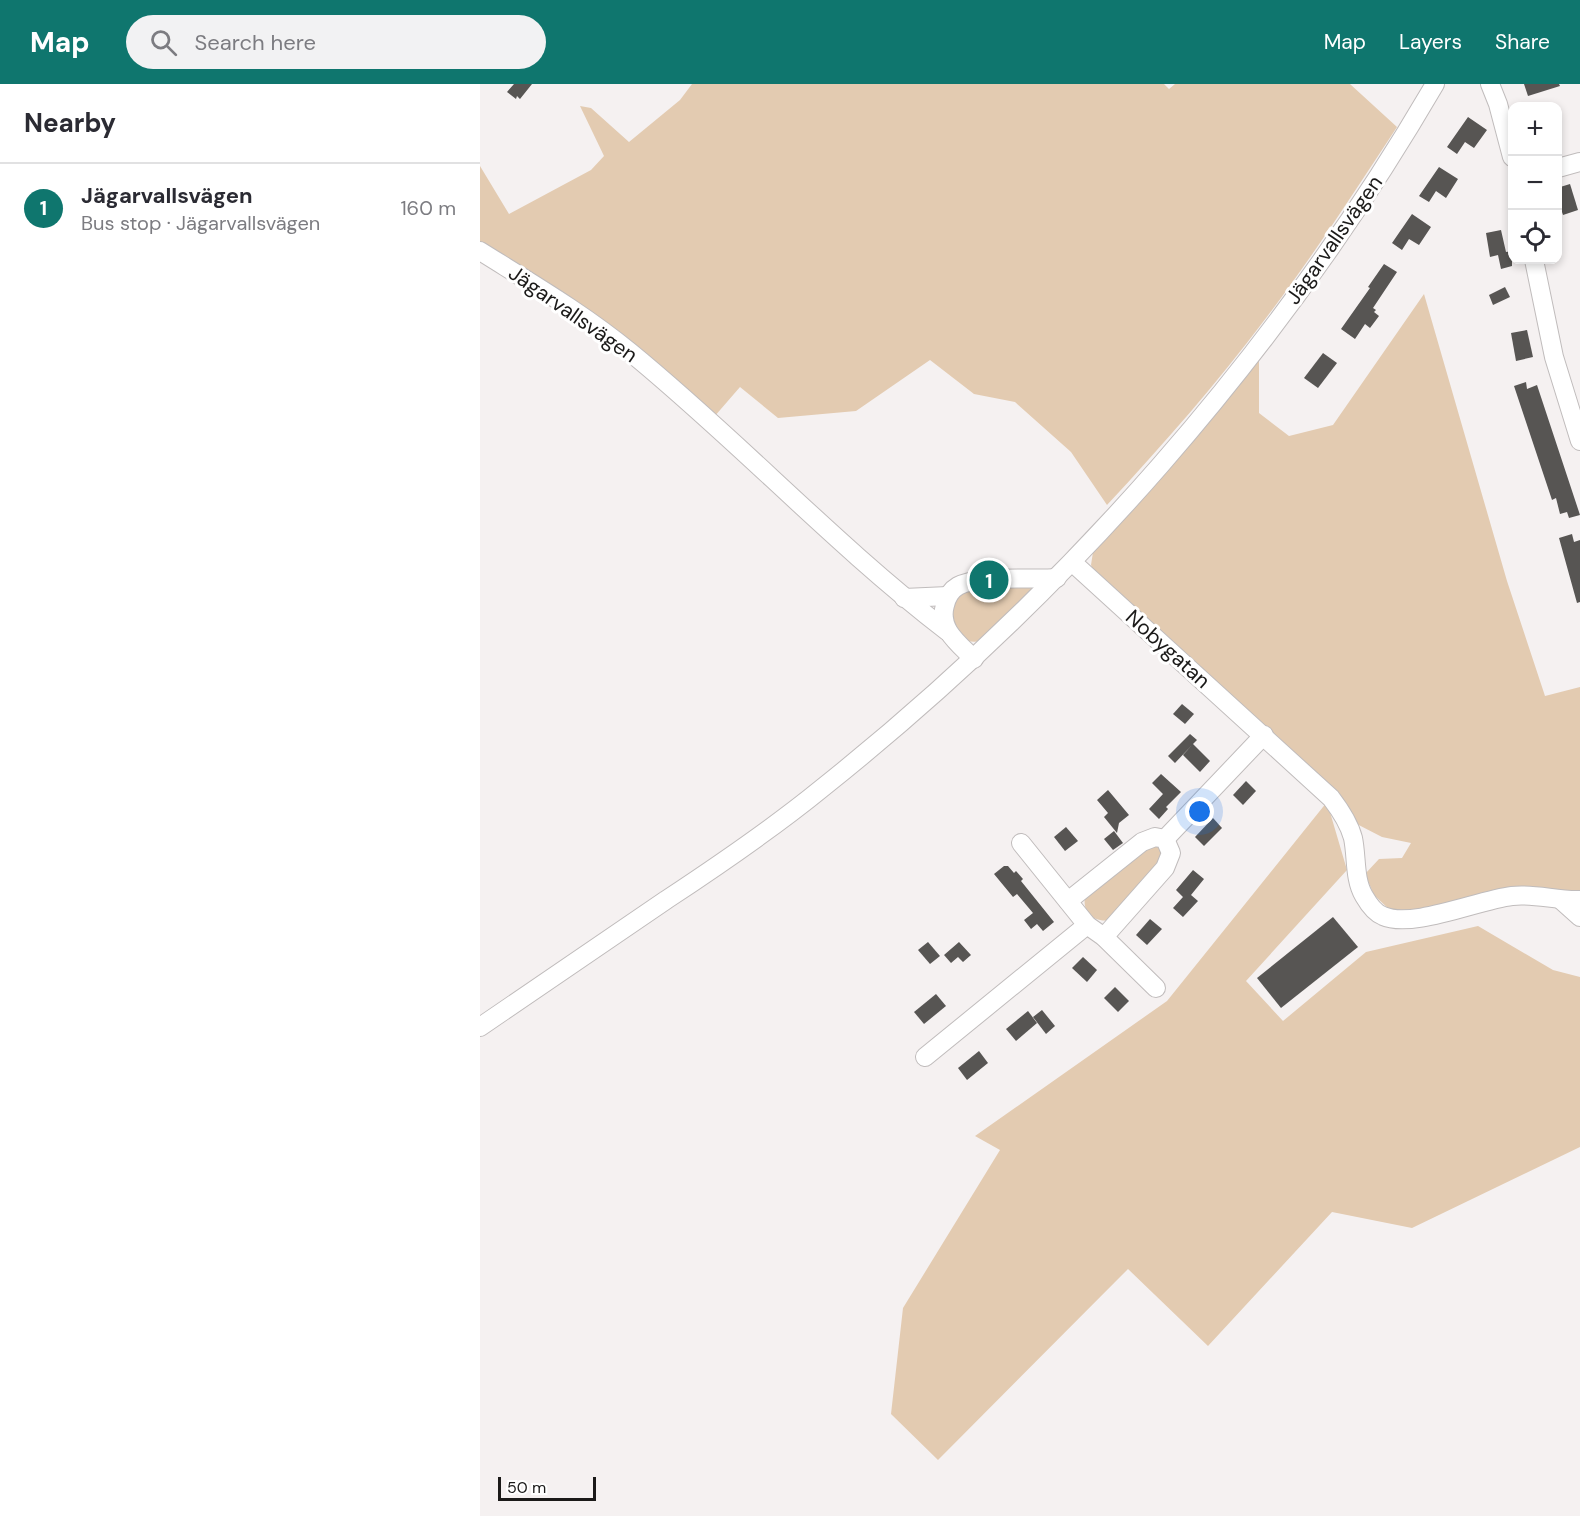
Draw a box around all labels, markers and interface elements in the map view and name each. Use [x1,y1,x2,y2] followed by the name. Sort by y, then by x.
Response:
[126,15,546,69] search box
[30,24,90,61] text: Map
[147,26,180,59] icon: search
[195,28,316,57] text: Search here
[1324,28,1366,56] text: Map
[1399,28,1462,56] text: Layers
[1495,28,1550,56] text: Share
[1508,102,1562,264] map controls
[1508,102,1562,156] button: +
[24,106,116,140] text: Nearby
[1508,156,1562,210] button: −
[1279,170,1389,310] street label: Jägarvallsvägen
[81,181,253,210] text: Jägarvallsvägen
[40,195,47,221] text: 1
[400,195,456,221] text: 160 m
[81,210,320,236] text: Bus stop · Jägarvallsvägen
[1508,210,1562,264] button: locate
[503,259,643,369] street label: Jägarvallsvägen
[970,558,1008,602] pin: 1
[1120,604,1216,694] street label: Nobygatan
[1185,797,1214,826] your location
[498,1474,596,1502] scale bar
[507,1477,546,1498] text: 50 m

